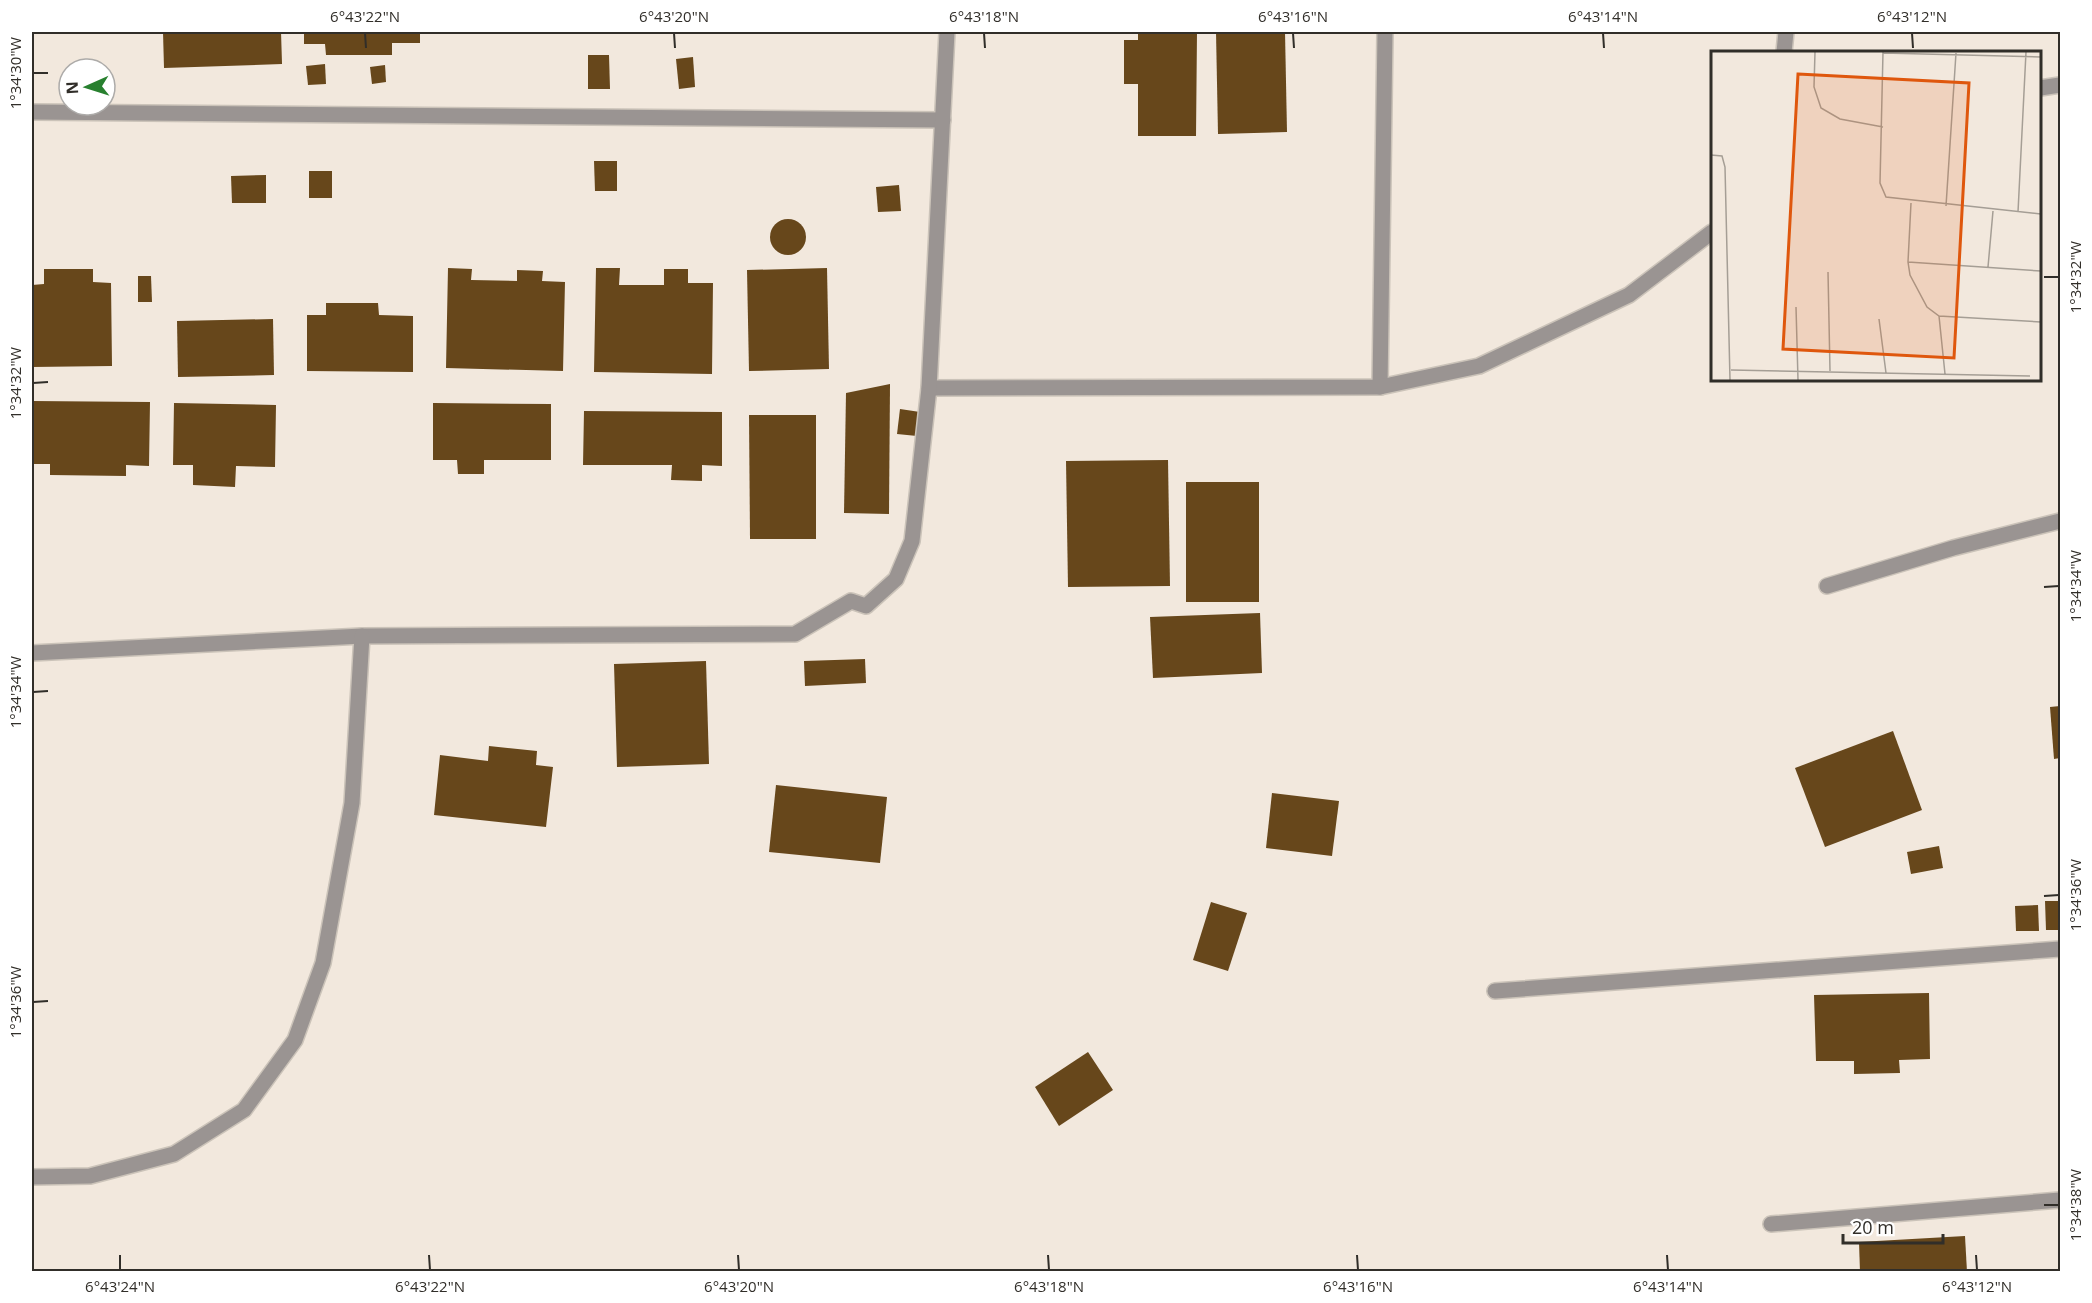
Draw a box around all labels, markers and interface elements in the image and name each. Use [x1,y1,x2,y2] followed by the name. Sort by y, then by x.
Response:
[330,6,400,26] text: 6°43'22"N
[639,6,709,26] text: 6°43'20"N
[949,6,1019,26] text: 6°43'18"N
[1258,6,1328,26] text: 6°43'16"N
[1568,6,1638,26] text: 6°43'14"N
[1877,6,1947,26] text: 6°43'12"N
[5,37,25,109] text: 1°34'30"W
[1711,51,2041,381] inset map
[57,57,117,117] north arrow
[61,81,83,95] text: N
[2065,241,2085,313] text: 1°34'32"W
[5,347,25,419] text: 1°34'32"W
[2065,550,2085,622] text: 1°34'34"W
[5,656,25,728] text: 1°34'34"W
[2065,859,2085,931] text: 1°34'36"W
[5,966,25,1038] text: 1°34'36"W
[2065,1169,2085,1241] text: 1°34'38"W
[1843,1207,1944,1245] scale bar
[1852,1215,1894,1239] text: 20 m
[85,1276,155,1296] text: 6°43'24"N
[395,1276,465,1296] text: 6°43'22"N
[704,1276,774,1296] text: 6°43'20"N
[1014,1276,1084,1296] text: 6°43'18"N
[1323,1276,1393,1296] text: 6°43'16"N
[1633,1276,1703,1296] text: 6°43'14"N
[1942,1276,2012,1296] text: 6°43'12"N

